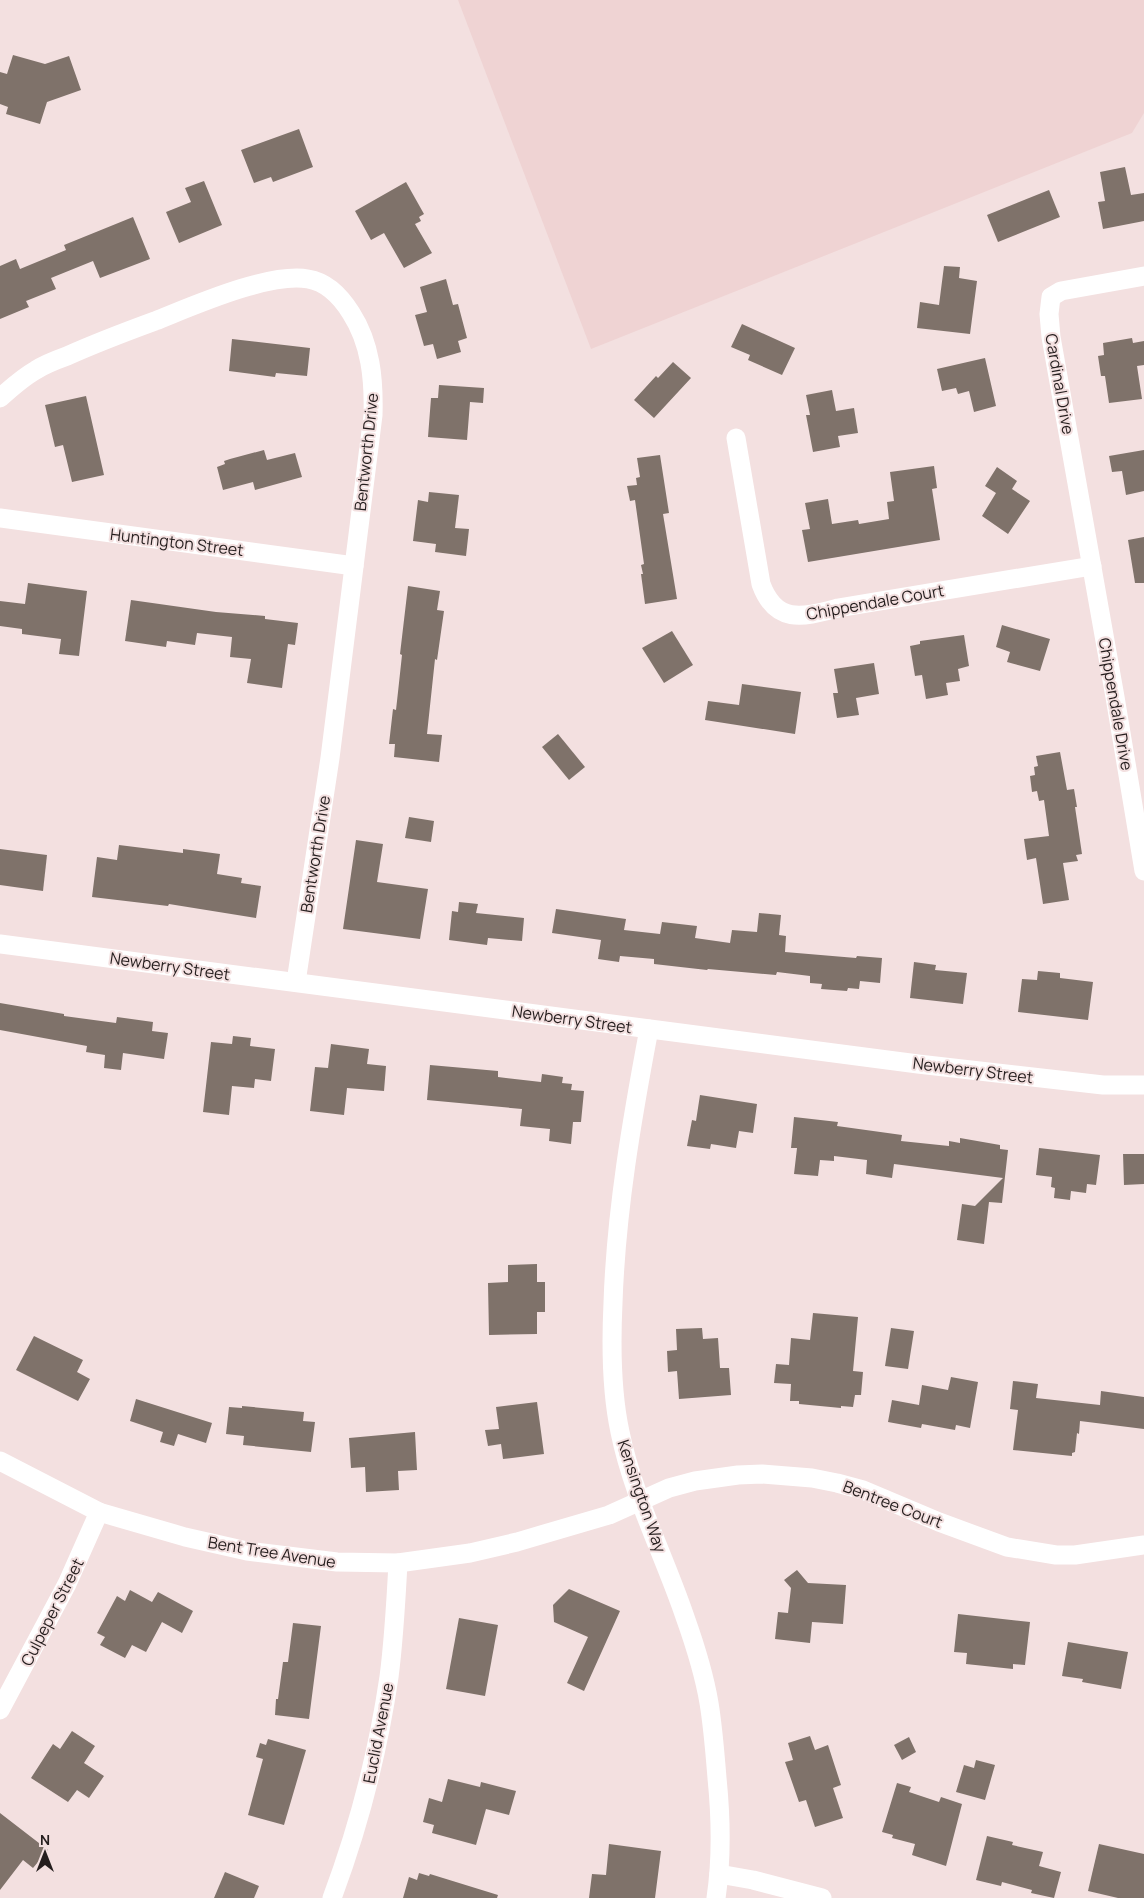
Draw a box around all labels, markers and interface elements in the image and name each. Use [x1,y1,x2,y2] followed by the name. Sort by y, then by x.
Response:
[1040,332,1080,436] street label: Cardinal Drive
[349,392,383,512] street label: Bentworth Drive
[109,523,245,561] street label: Huntington Street
[804,579,946,625] street label: Chippendale Court
[1094,636,1138,772] street label: Chippendale Drive
[295,794,335,914] street label: Bentworth Drive
[108,947,232,985] street label: Newberry Street
[510,1000,634,1038] street label: Newberry Street
[912,1052,1034,1088] street label: Newberry Street
[612,1437,672,1556] street label: Kensington Way
[840,1475,946,1533] street label: Bentree Court
[207,1531,337,1573] street label: Bent Tree Avenue
[15,1554,89,1670] street label: Culpeper Street
[357,1681,399,1785] street label: Euclid Avenue
[20,1828,70,1878] north arrow
[40,1830,50,1849] text: N

